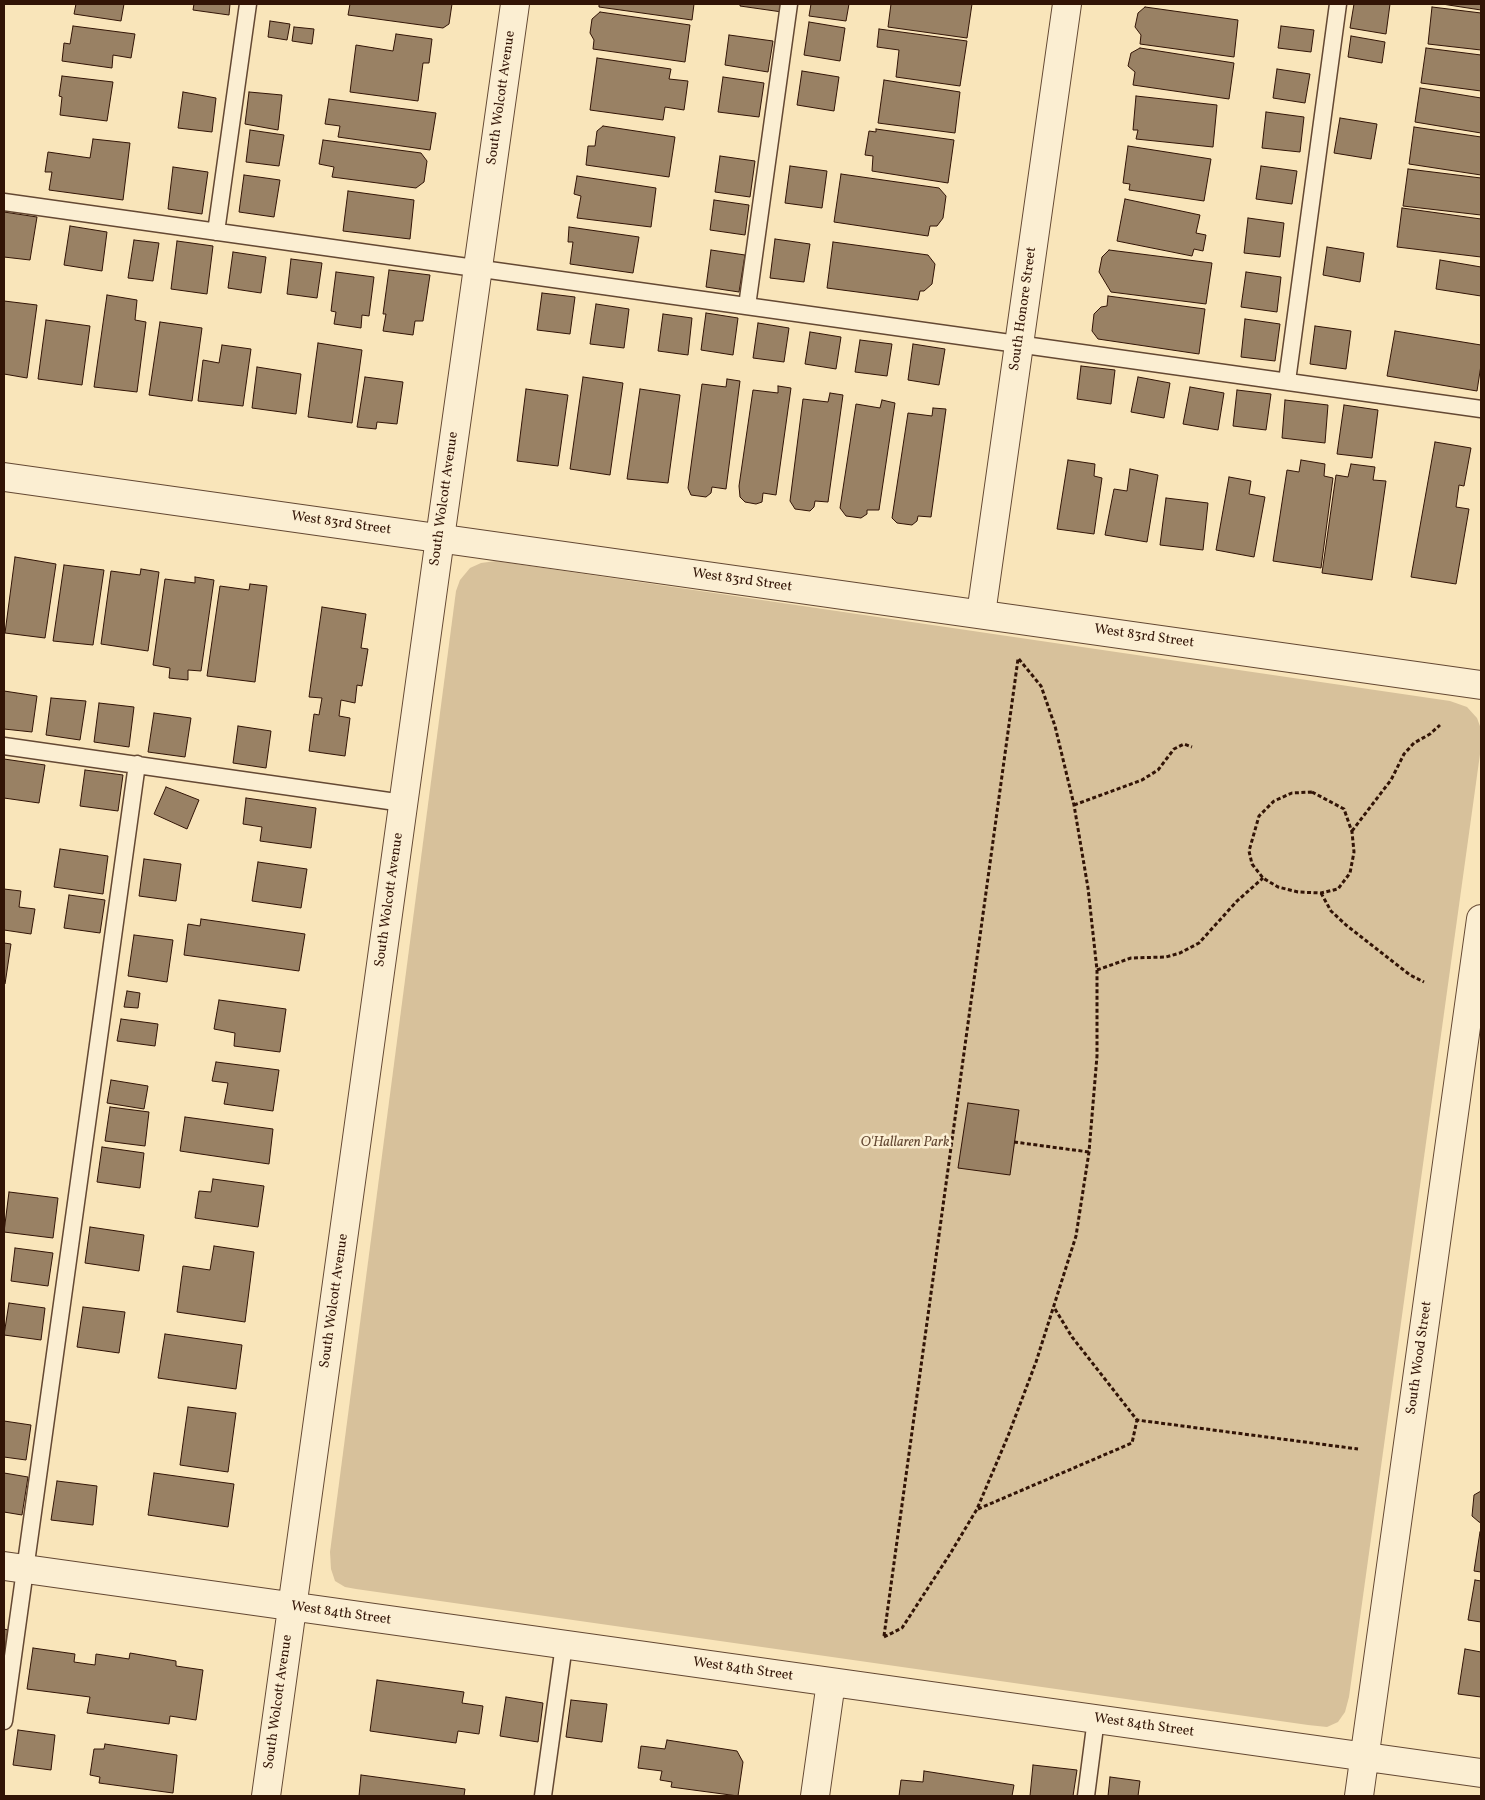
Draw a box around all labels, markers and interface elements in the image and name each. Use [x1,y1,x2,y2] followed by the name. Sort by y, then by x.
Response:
[484,30,520,166] street label: South Wolcott Avenue
[1007,246,1041,372] street label: South Honore Street
[427,431,463,567] street label: South Wolcott Avenue
[290,509,392,539] street label: West 83rd Street
[691,566,793,596] street label: West 83rd Street
[1093,622,1195,652] street label: West 83rd Street
[372,832,408,968] street label: South Wolcott Avenue
[860,1135,950,1151] park label: O'Hallaren Park
[317,1233,353,1369] street label: South Wolcott Avenue
[1404,1300,1436,1416] street label: South Wood Street
[290,1599,392,1629] street label: West 84th Street
[261,1634,297,1770] street label: South Wolcott Avenue
[692,1655,794,1685] street label: West 84th Street
[1093,1711,1195,1741] street label: West 84th Street

